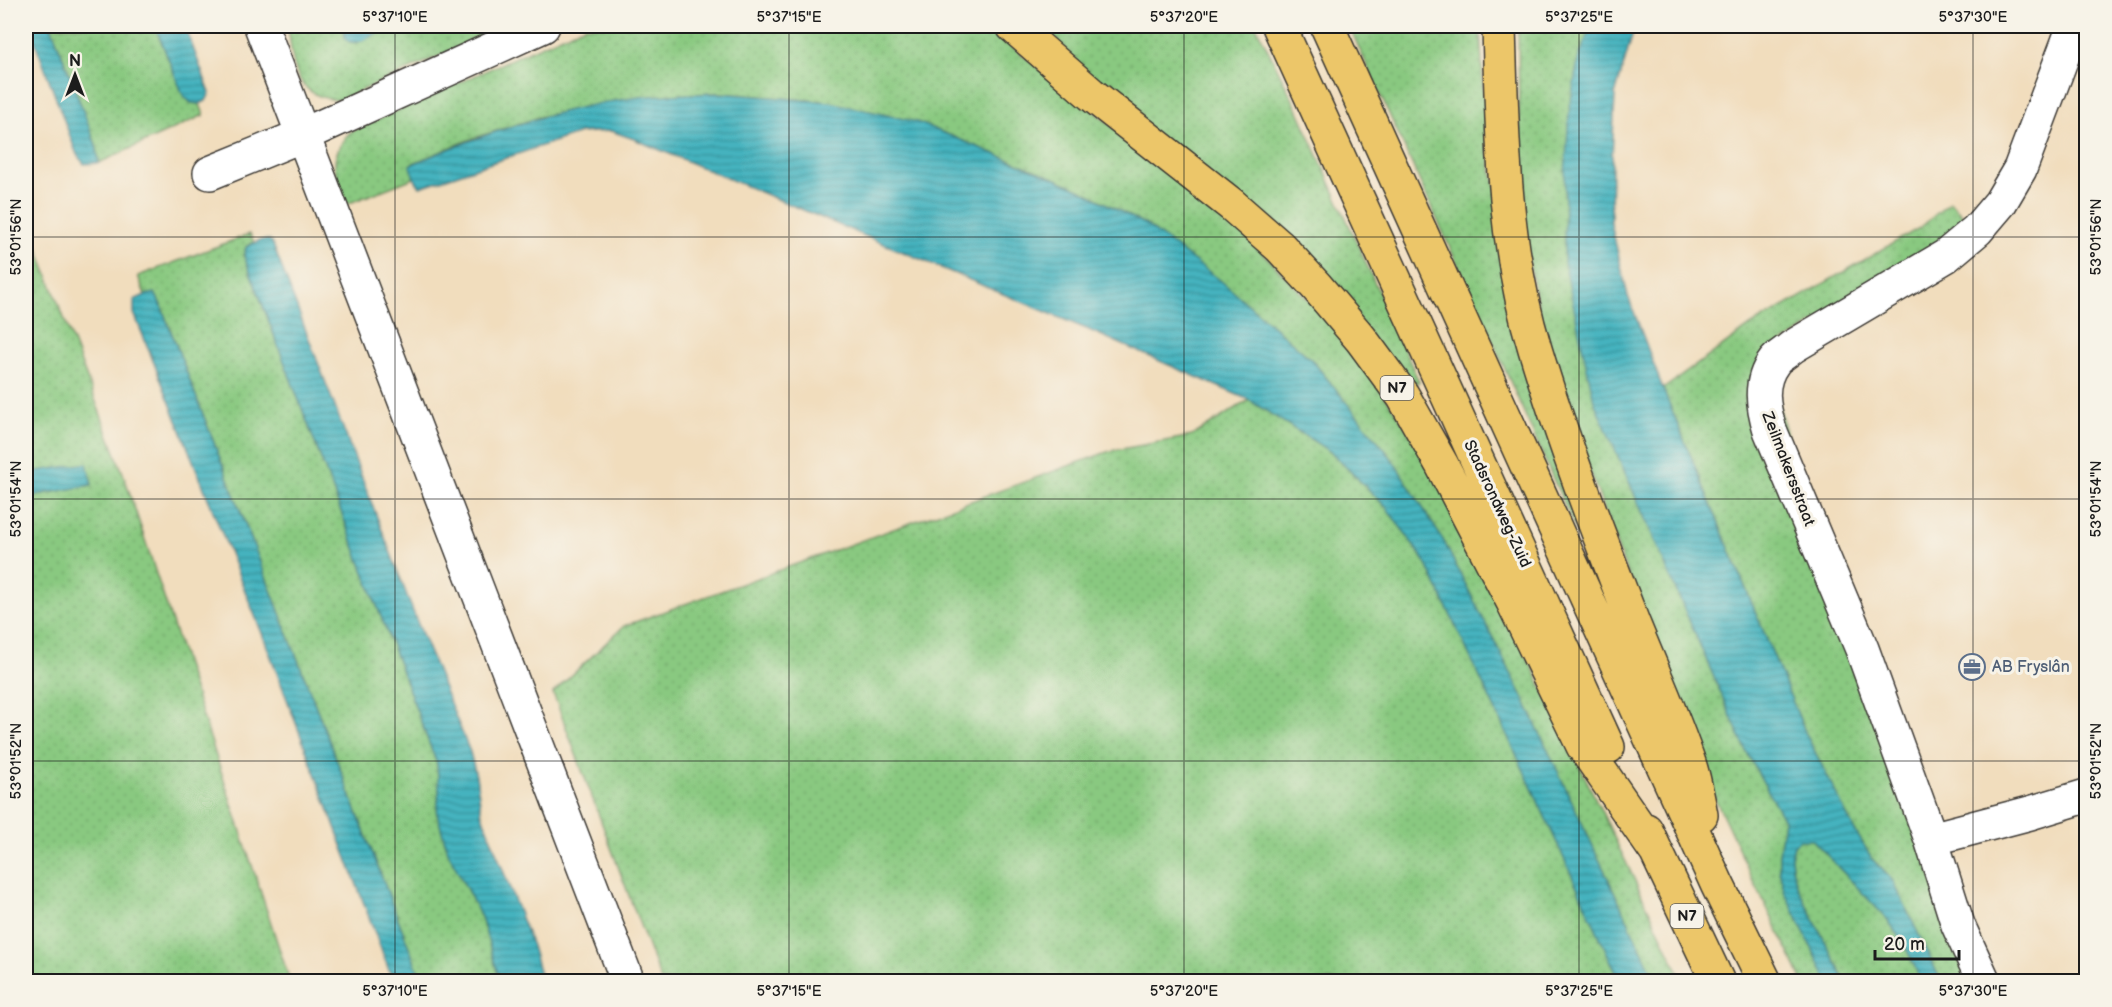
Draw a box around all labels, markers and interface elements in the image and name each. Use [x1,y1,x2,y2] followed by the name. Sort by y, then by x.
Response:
[362,8,428,27] text: 5°37'10"E
[756,8,822,27] text: 5°37'15"E
[1150,8,1218,27] text: 5°37'20"E
[1545,8,1613,27] text: 5°37'25"E
[1939,8,2008,27] text: 5°37'30"E
[45,45,105,105] north arrow
[69,52,81,71] text: N
[7,198,26,276] text: 53°01'56"N
[2087,198,2106,276] text: 53°01'56"N
[1380,376,1414,400] road number: N7
[1757,408,1819,529] street label: Zeilmakersstraat
[1459,437,1535,571] street label: Stadsrondweg-Zuid
[7,460,26,538] text: 53°01'54"N
[2087,460,2106,538] text: 53°01'54"N
[1957,652,1987,682] office icon: AB Fryslân
[1992,658,2070,677] place label: AB Fryslân
[7,723,26,799] text: 53°01'52"N
[2087,723,2106,799] text: 53°01'52"N
[1670,904,1704,928] road number: N7
[1875,923,1959,961] scale bar
[1884,934,1925,955] text: 20 m
[362,982,428,1001] text: 5°37'10"E
[756,982,822,1001] text: 5°37'15"E
[1150,982,1218,1001] text: 5°37'20"E
[1545,982,1613,1001] text: 5°37'25"E
[1939,982,2008,1001] text: 5°37'30"E

